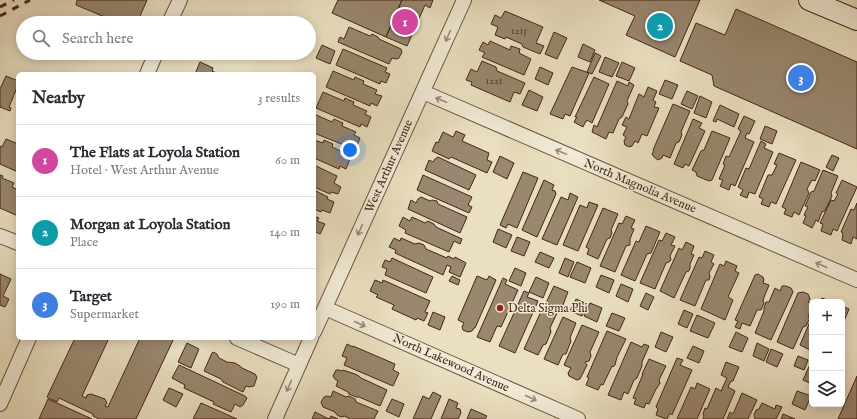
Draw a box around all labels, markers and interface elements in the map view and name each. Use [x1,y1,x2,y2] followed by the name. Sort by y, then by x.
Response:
[392,7,418,37] pin: 1
[647,11,673,41] pin: 2
[16,16,316,60] search box
[511,25,527,38] house number: 1215
[30,27,52,49] icon: search
[62,29,133,48] text: Search here
[444,29,451,41] one-way arrow
[788,63,814,93] pin: 3
[486,75,503,88] house number: 1221
[32,88,85,109] text: Nearby
[258,90,300,107] text: 3 results
[436,96,448,103] one-way arrow
[362,117,416,215] street label: West Arthur Avenue
[340,140,360,160] your location
[70,143,240,162] text: The Flats at Loyola Station
[555,148,567,155] one-way arrow
[43,152,47,169] text: 1
[275,152,300,169] text: 60 m
[581,155,699,217] street label: North Magnolia Avenue
[70,162,219,179] text: Hotel · West Arthur Avenue
[70,215,230,234] text: Morgan at Loyola Station
[42,224,48,241] text: 2
[270,224,300,241] text: 140 m
[356,224,363,236] one-way arrow
[70,234,98,251] text: Place
[816,261,828,268] one-way arrow
[70,287,112,306] text: Target
[43,296,47,313] text: 3
[270,296,300,313] text: 190 m
[809,299,845,407] map controls
[809,299,845,335] button: +
[508,301,588,316] place label: Delta Sigma Phi
[495,303,505,313] marker: Delta Sigma Phi
[70,306,139,323] text: Supermarket
[354,320,366,328] one-way arrow
[390,331,512,396] street label: North Lakewood Avenue
[809,335,845,371] button: −
[809,371,845,407] button: layers
[285,380,292,392] one-way arrow
[524,395,536,403] one-way arrow

